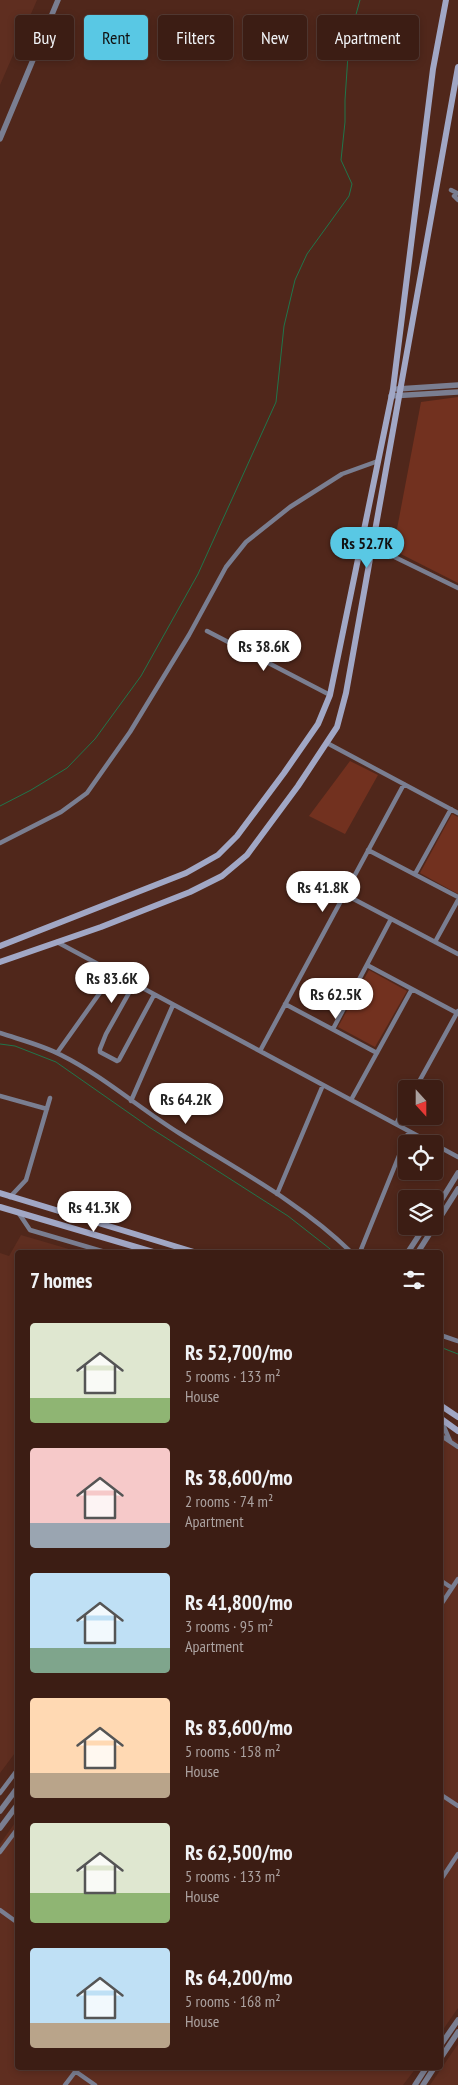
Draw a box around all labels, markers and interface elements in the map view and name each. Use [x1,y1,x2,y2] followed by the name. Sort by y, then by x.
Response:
[15,15,74,60] chip: Buy
[84,15,148,60] chip: Rent
[158,15,233,60] chip: Filters
[243,15,307,60] chip: New
[317,15,419,60] chip: Apartment
[315,526,419,569] pin: Rs 52.7K
[341,533,393,553] text: Rs 52.7K
[212,630,316,672] pin: Rs 38.6K
[238,636,290,656] text: Rs 38.6K
[271,870,375,913] pin: Rs 41.8K
[297,877,349,897] text: Rs 41.8K
[60,962,164,1004] pin: Rs 83.6K
[86,968,138,988] text: Rs 83.6K
[284,978,388,1020] pin: Rs 62.5K
[310,984,362,1004] text: Rs 62.5K
[398,1080,442,1125] north arrow
[398,1080,443,1235] map controls
[134,1082,238,1125] pin: Rs 64.2K
[160,1089,212,1109] text: Rs 64.2K
[398,1135,443,1180] button: locate
[42,1190,146,1233] pin: Rs 41.3K
[398,1190,443,1235] button: layers
[68,1197,120,1217] text: Rs 41.3K
[400,1266,428,1294] icon: filters
[30,1267,92,1294] text: 7 homes
[185,1339,293,1366] text: Rs 52,700/mo
[70,1343,130,1403] icon: home
[185,1366,281,1386] text: 5 rooms · 133 m²
[185,1386,219,1406] text: House
[185,1464,293,1491] text: Rs 38,600/mo
[70,1468,130,1528] icon: home
[185,1491,273,1511] text: 2 rooms · 74 m²
[185,1511,244,1531] text: Apartment
[185,1589,293,1616] text: Rs 41,800/mo
[70,1593,130,1653] icon: home
[185,1616,273,1636] text: 3 rooms · 95 m²
[185,1636,244,1656] text: Apartment
[185,1714,293,1741] text: Rs 83,600/mo
[70,1718,130,1778] icon: home
[185,1741,281,1761] text: 5 rooms · 158 m²
[185,1761,219,1781] text: House
[185,1839,293,1866] text: Rs 62,500/mo
[70,1843,130,1903] icon: home
[185,1866,281,1886] text: 5 rooms · 133 m²
[185,1886,219,1906] text: House
[185,1964,293,1991] text: Rs 64,200/mo
[70,1968,130,2028] icon: home
[185,1991,281,2011] text: 5 rooms · 168 m²
[185,2011,219,2031] text: House

